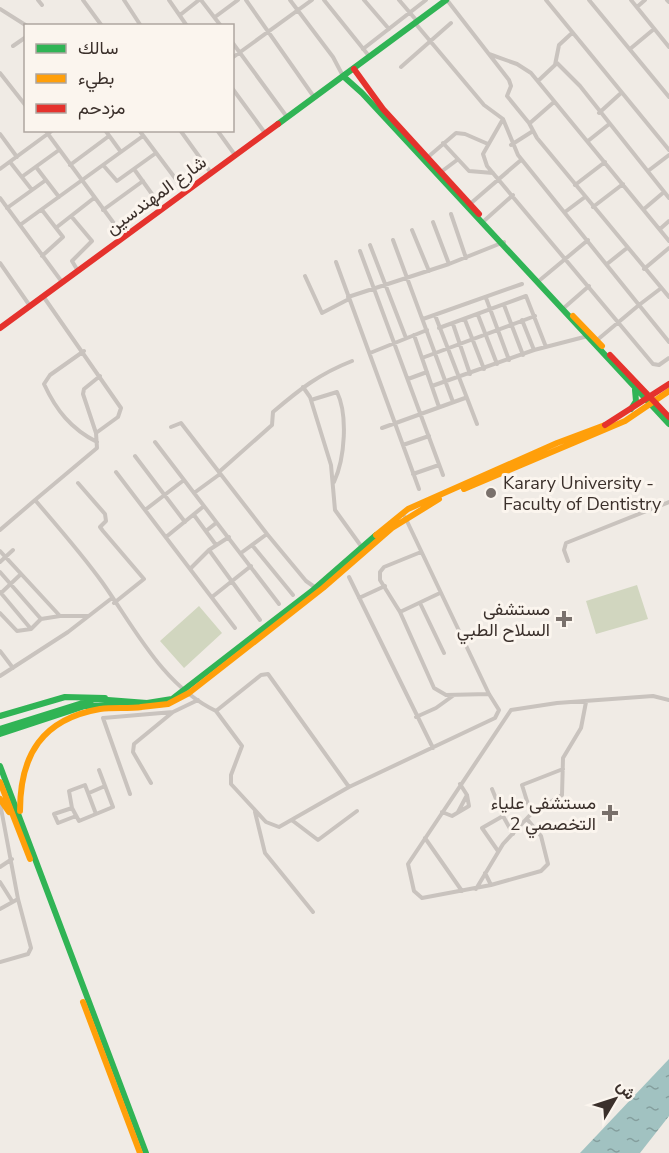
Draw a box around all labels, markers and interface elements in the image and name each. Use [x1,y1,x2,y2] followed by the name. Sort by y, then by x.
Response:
[24,24,234,132] legend
[78,36,118,60] text: سالك
[78,66,114,93] text: بطيء
[78,96,125,120] text: مزدحم
[101,150,211,240] street label: شارع المهندسين
[503,471,662,516] place label: Karary University - Faculty of Dentistry
[484,486,498,500] marker: Karary University - Faculty of Dentistry
[457,597,550,645] place label: مستشفى السلاح الطبي
[555,610,573,628] marker: مستشفى السلاح الطبي
[491,791,596,839] place label: مستشفى علياء التخصصي 2
[601,804,619,822] marker: مستشفى علياء التخصصي 2
[585,1069,645,1129] north arrow
[611,1076,640,1105] text: ش

